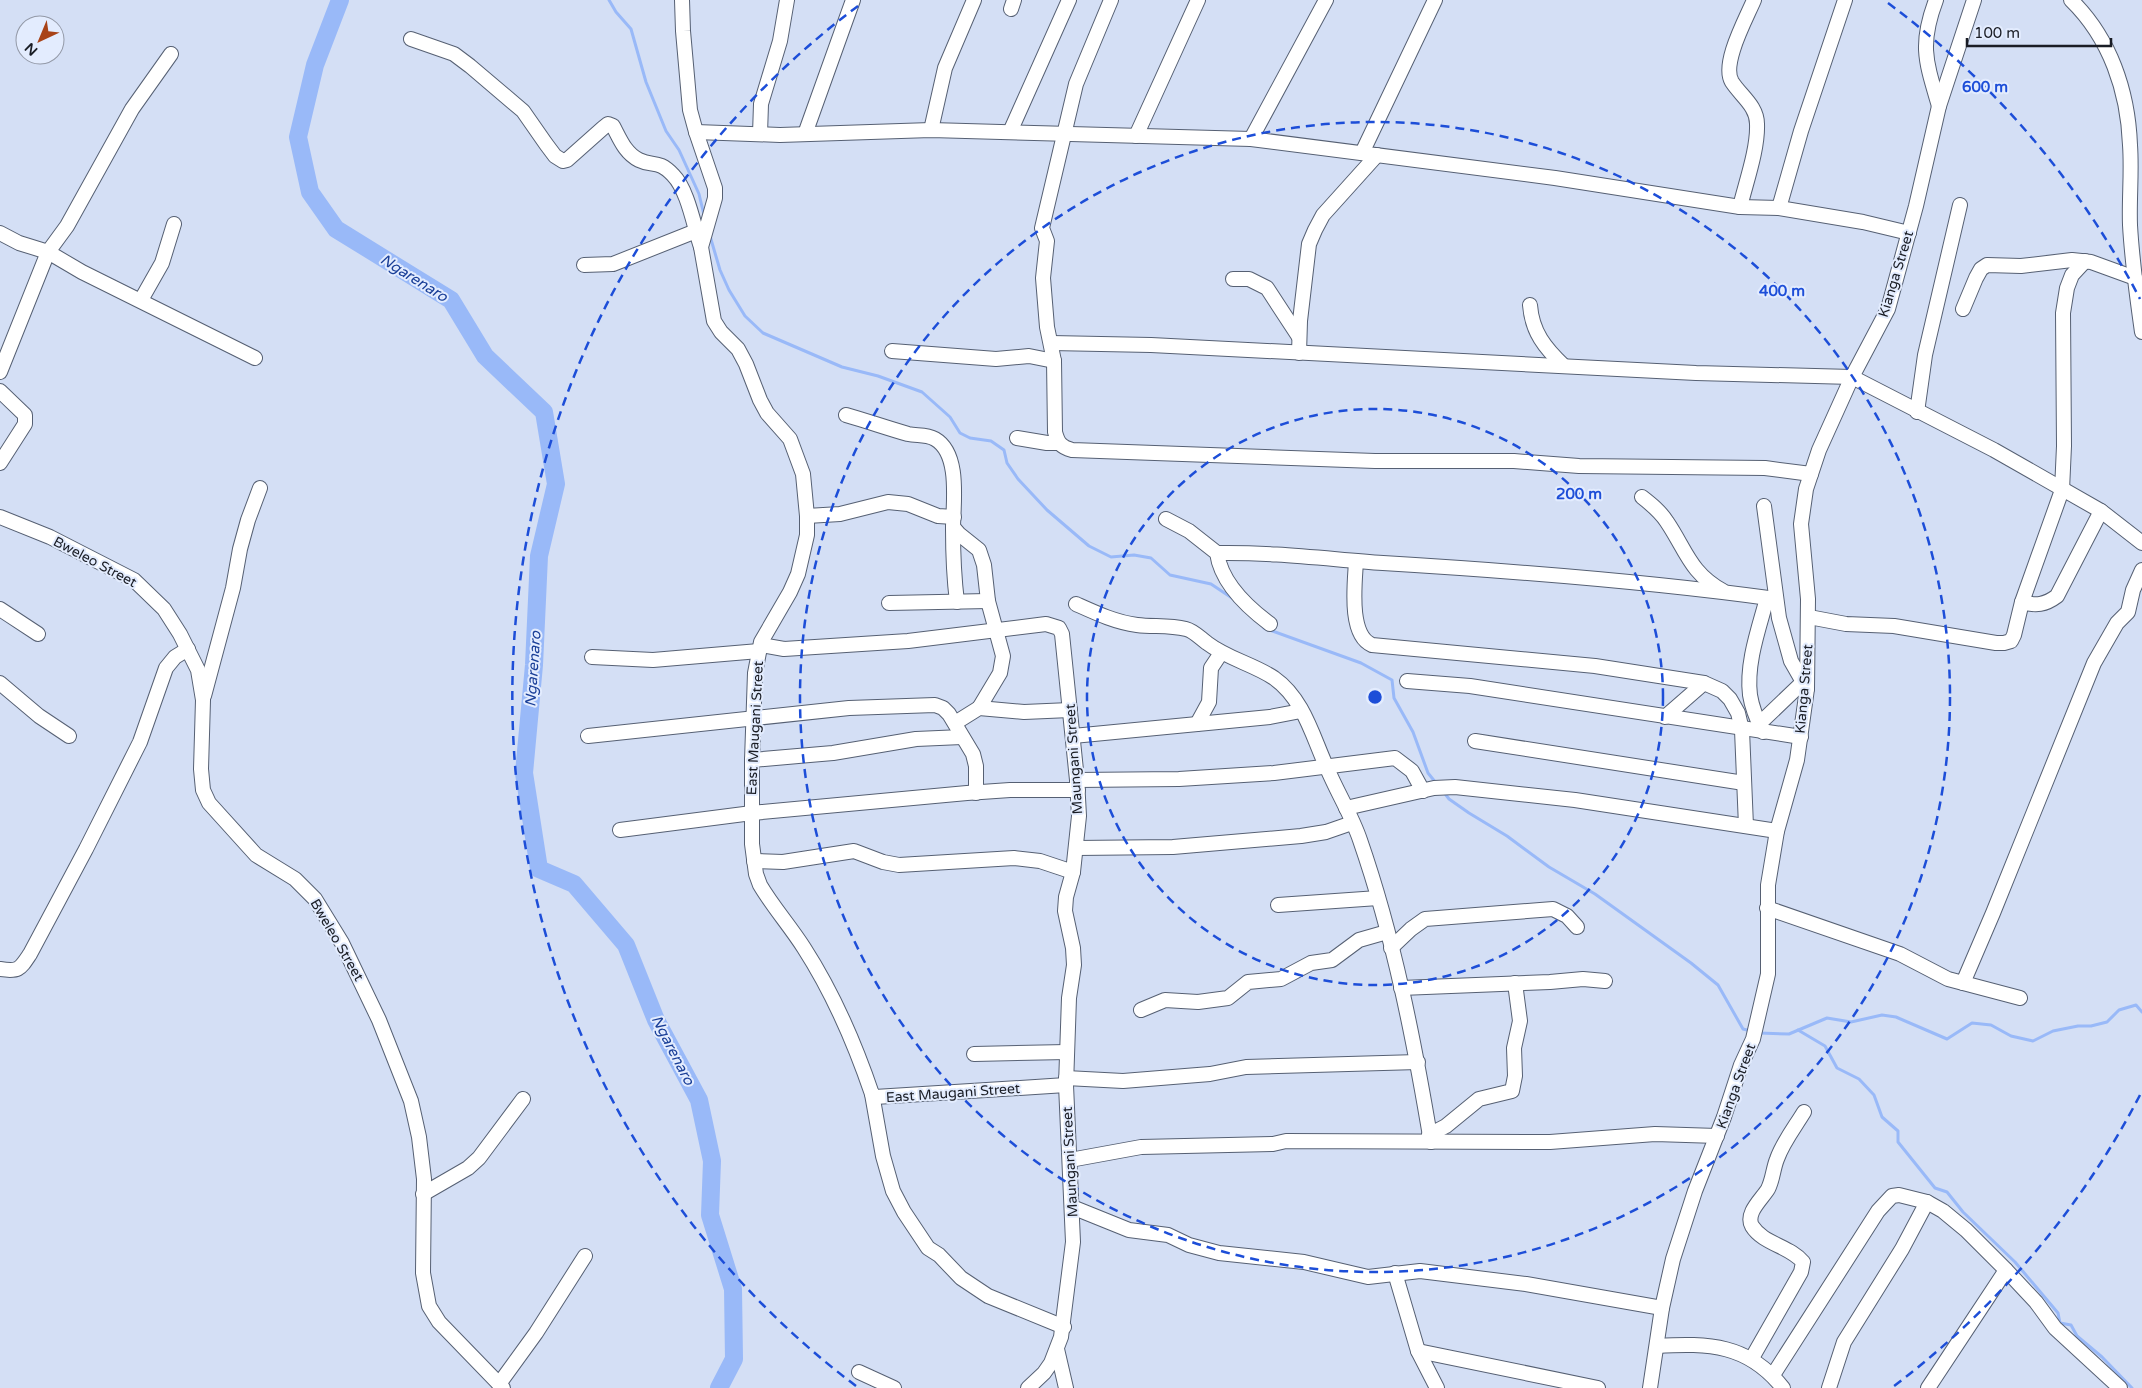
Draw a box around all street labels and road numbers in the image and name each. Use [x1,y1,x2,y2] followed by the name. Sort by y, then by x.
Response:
[1875,228,1917,319] street label: Kianga Street
[50,533,140,591] street label: Bweleo Street
[1792,643,1816,734] street label: Kianga Street
[743,660,767,796] street label: East Maugani Street
[1062,703,1086,815] street label: Maungani Street
[307,896,368,985] street label: Bweleo Street
[1713,1040,1760,1131] street label: Kianga Street
[885,1080,1021,1106] street label: East Maugani Street
[1059,1106,1081,1218] street label: Maungani Street

